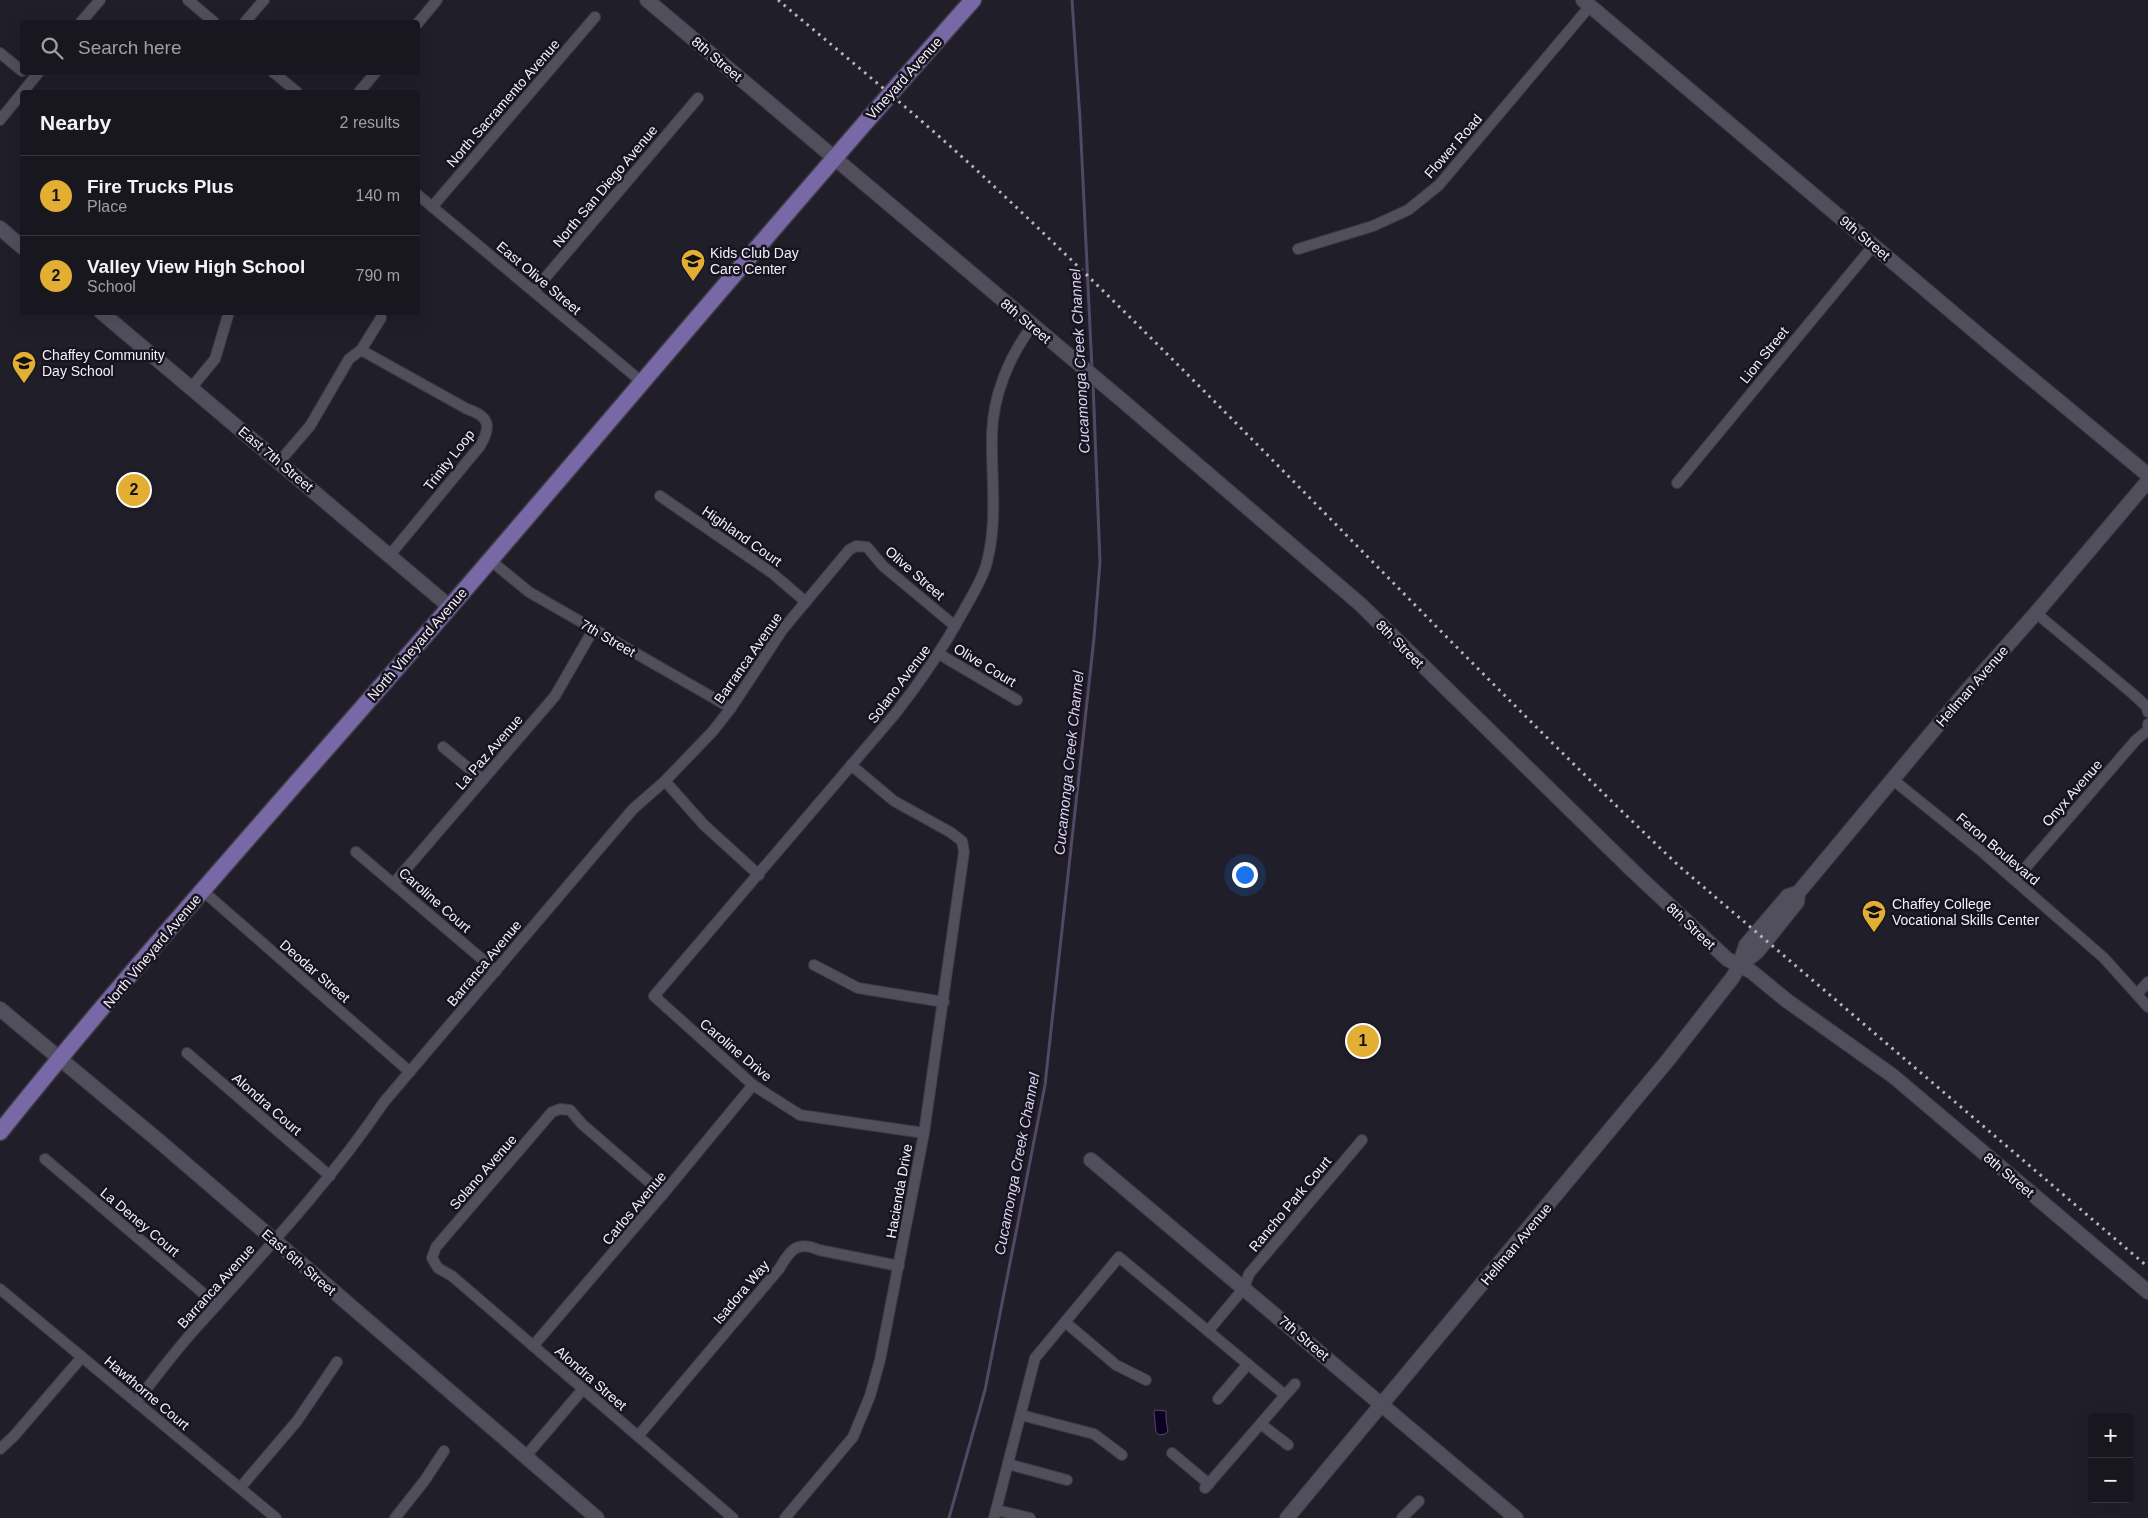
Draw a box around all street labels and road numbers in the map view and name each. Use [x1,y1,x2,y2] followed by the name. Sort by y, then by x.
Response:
[689,33,745,85] street label: 8th Street
[863,33,945,123] street label: Vineyard Avenue
[443,36,563,170] street label: North Sacramento Avenue
[1421,111,1485,181] street label: Flower Road
[549,122,661,250] street label: North San Diego Avenue
[1837,212,1893,264] street label: 9th Street
[494,238,584,318] street label: East Olive Street
[998,295,1054,347] street label: 8th Street
[1736,324,1792,386] street label: Lion Street
[235,423,317,495] street label: East 7th Street
[420,426,478,494] street label: Trinity Loop
[699,503,785,569] street label: Highland Court
[882,543,948,603] street label: Olive Street
[364,584,470,703] street label: North Vineyard Avenue
[711,609,785,706] street label: Barranca Avenue
[578,616,638,660] street label: 7th Street
[1373,617,1427,671] street label: 8th Street
[951,640,1019,690] street label: Olive Court
[864,642,934,726] street label: Solano Avenue
[1933,642,2012,730] street label: Hellman Avenue
[452,711,526,793] street label: La Paz Avenue
[2039,756,2105,830] street label: Onyx Avenue
[1953,810,2043,888] street label: Feron Boulevard
[396,864,474,936] street label: Caroline Court
[100,891,204,1011] street label: North Vineyard Avenue
[1663,899,1719,953] street label: 8th Street
[443,917,525,1009] street label: Barranca Avenue
[277,936,353,1006] street label: Deodar Street
[697,1015,775,1085] street label: Caroline Drive
[229,1070,305,1138] street label: Alondra Court
[446,1131,520,1213] street label: Solano Avenue
[883,1142,915,1240] street label: Hacienda Drive
[1981,1149,2037,1201] street label: 8th Street
[1246,1153,1334,1255] street label: Rancho Park Court
[599,1168,669,1248] street label: Carlos Avenue
[97,1184,183,1260] street label: La Deney Court
[1477,1200,1555,1288] street label: Hellman Avenue
[259,1226,339,1298] street label: East 6th Street
[174,1241,258,1331] street label: Barranca Avenue
[710,1257,772,1327] street label: Isadora Way
[1276,1312,1332,1364] street label: 7th Street
[552,1343,630,1413] street label: Alondra Street
[101,1353,193,1433] street label: Hawthorne Court

